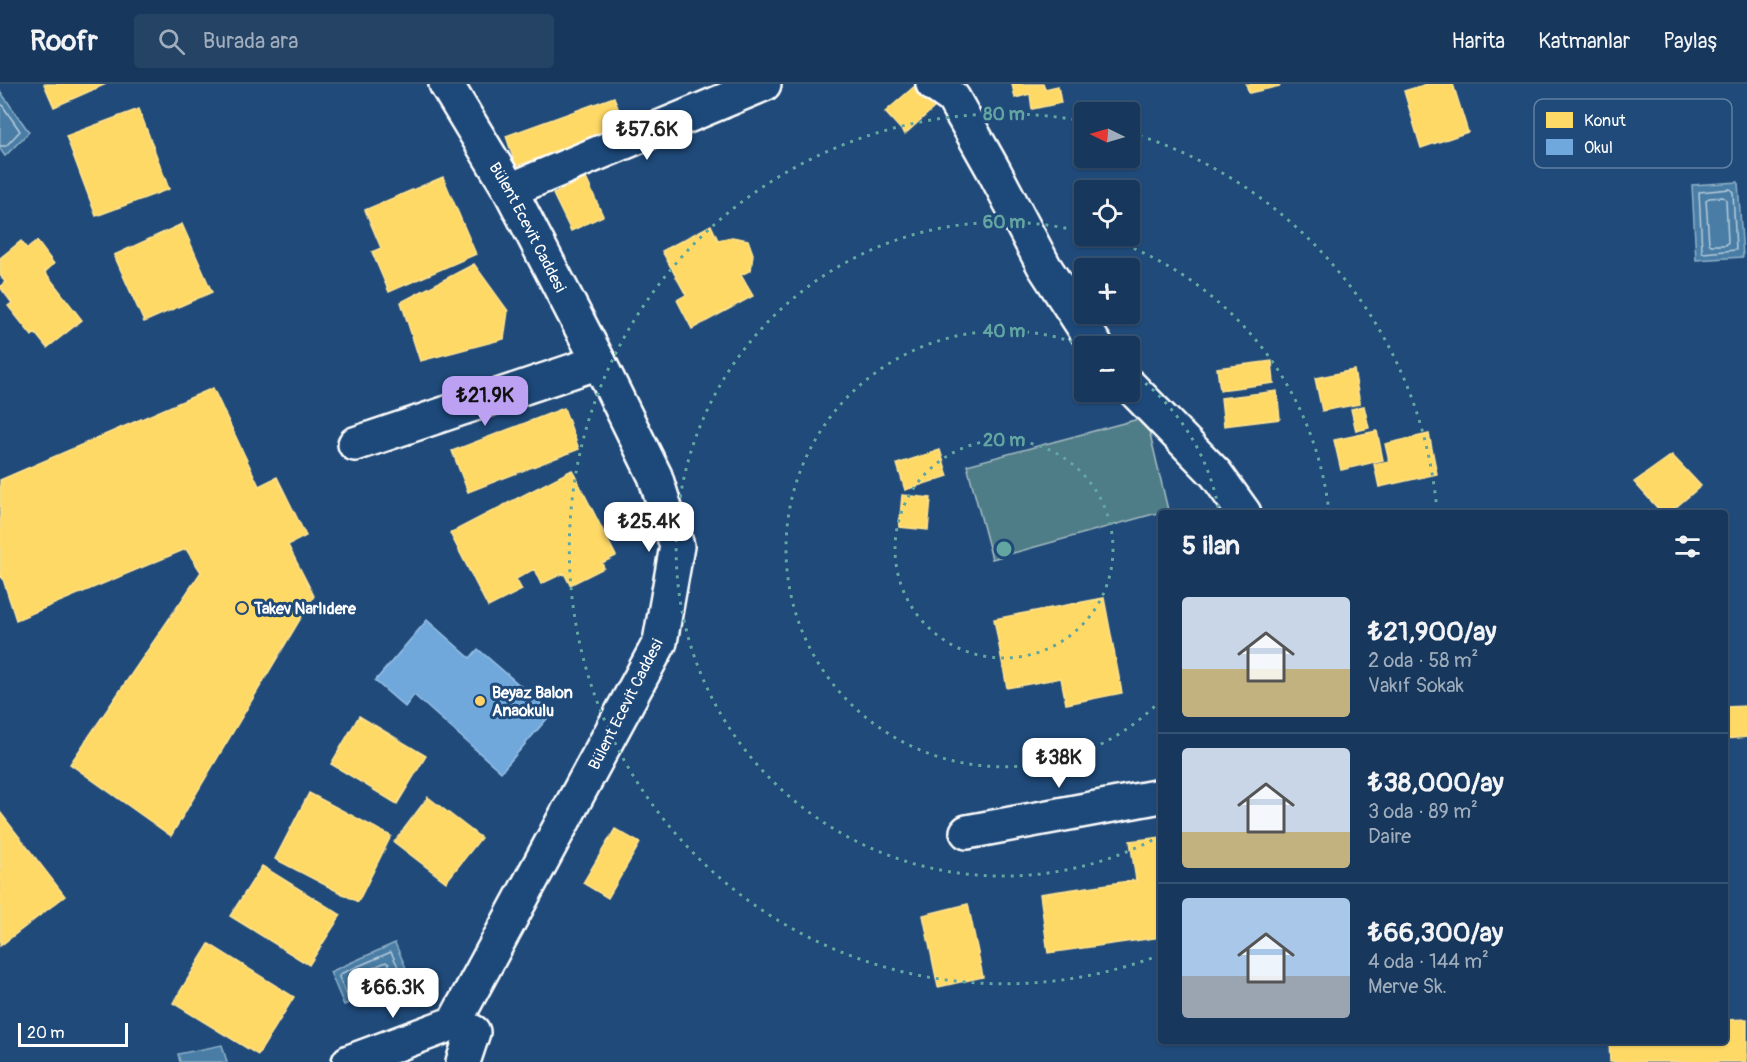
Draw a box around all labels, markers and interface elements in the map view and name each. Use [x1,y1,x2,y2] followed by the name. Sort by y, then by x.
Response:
[134,14,554,68] search box
[30,24,98,59] text: Roofr
[155,25,188,58] icon: search
[203,27,298,55] text: Burada ara
[1452,28,1505,55] text: Harita
[1538,28,1630,55] text: Katmanlar
[1663,28,1717,55] text: Paylaş
[1534,99,1732,168] legend
[1074,102,1140,168] north arrow
[1074,102,1140,402] map controls
[983,103,1025,126] text: 80 m
[598,110,696,161] pin: ₺57.6K
[1584,111,1626,131] text: Konut
[616,117,678,142] text: ₺57.6K
[1584,138,1613,158] text: Okul
[484,159,570,296] street label: Bülent Ecevit Caddesi
[1074,180,1140,246] button: locate
[983,211,1025,234] text: 60 m
[1074,258,1140,324] button: +
[983,320,1025,343] text: 40 m
[1074,336,1140,402] button: −
[436,376,534,427] pin: ₺21.9K
[456,383,514,408] text: ₺21.9K
[983,429,1025,452] text: 20 m
[600,502,698,553] pin: ₺25.4K
[618,509,680,534] text: ₺25.4K
[1182,530,1240,562] text: 5 ilan
[1671,530,1704,563] icon: filters
[994,539,1014,559] centre of rings
[253,599,357,619] place label: Takev Narlıdere
[235,601,249,615] marker: Takev Narlıdere
[1368,616,1496,648] text: ₺21,900/ay
[1230,621,1302,693] icon: home
[584,635,668,773] street label: Bülent Ecevit Caddesi
[1368,648,1478,673] text: 2 oda · 58 m²
[1368,673,1464,698] text: Vakıf Sokak
[492,683,573,721] place label: Beyaz Balon Anaokulu
[473,694,487,708] marker: Beyaz Balon Anaokulu
[1023,738,1095,789] pin: ₺38K
[1036,745,1082,770] text: ₺38K
[1368,767,1504,799] text: ₺38,000/ay
[1230,772,1302,844] icon: home
[1368,799,1478,824] text: 3 oda · 89 m²
[1368,824,1411,849] text: Daire
[1368,917,1503,949] text: ₺66,300/ay
[1230,922,1302,994] icon: home
[1368,949,1489,974] text: 4 oda · 144 m²
[344,968,442,1019] pin: ₺66.3K
[1368,974,1447,999] text: Merve Sk.
[362,975,424,1000] text: ₺66.3K
[18,1020,128,1048] scale bar
[27,1023,65,1043] text: 20 m

